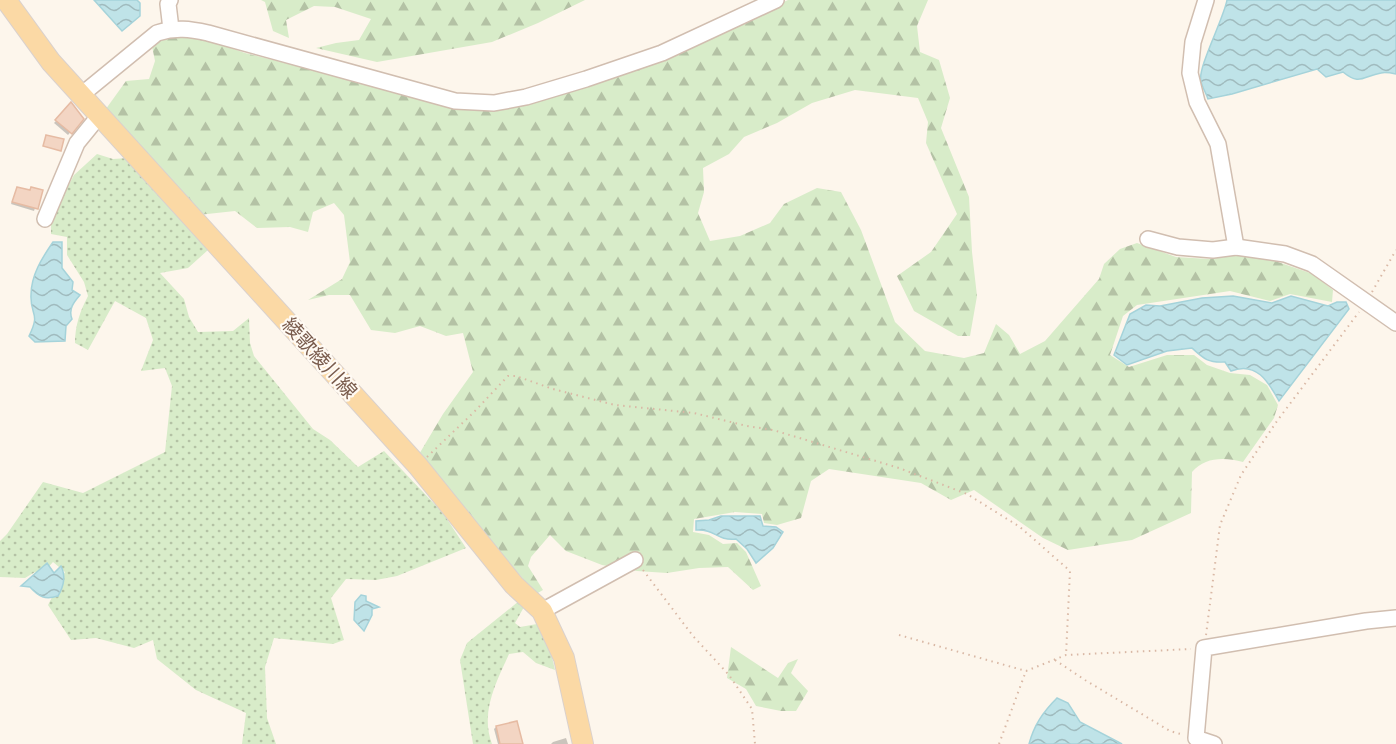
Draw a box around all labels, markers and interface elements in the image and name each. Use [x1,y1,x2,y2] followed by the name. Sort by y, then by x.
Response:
[278,313,362,403] street label: 綾歌綾川線

